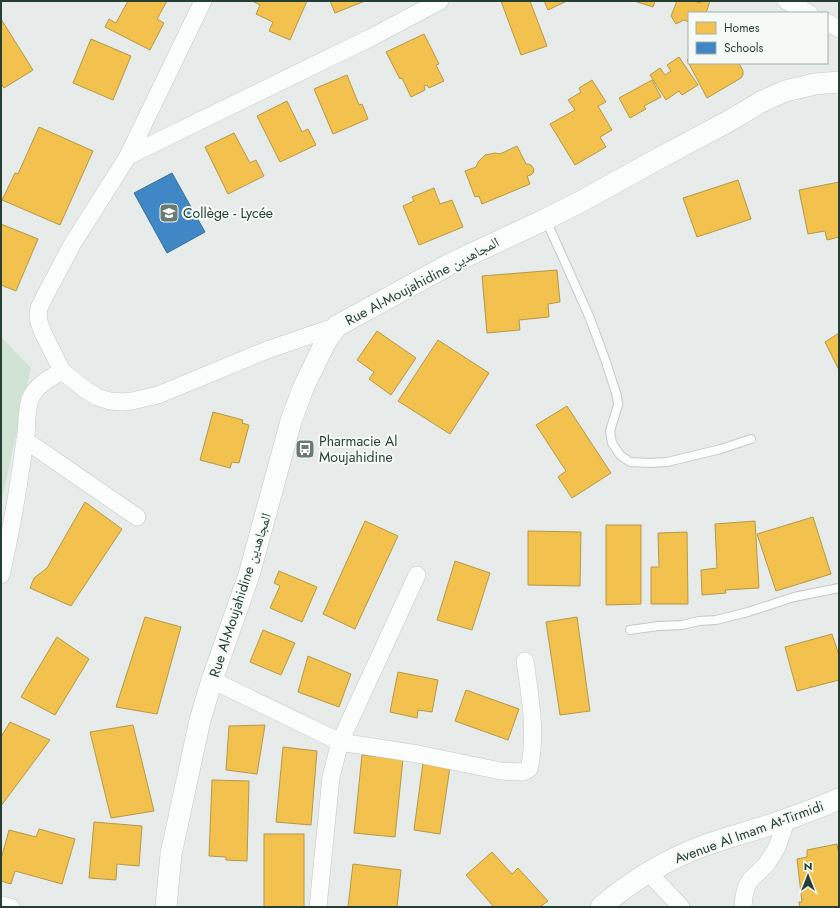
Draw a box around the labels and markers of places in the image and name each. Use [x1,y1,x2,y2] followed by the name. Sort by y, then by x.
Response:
[158,202,180,224] school or university icon: Collège - Lycée
[183,203,273,223] place label: Collège - Lycée
[319,431,397,467] place label: Pharmacie Al Moujahidine
[294,438,316,460] bus stop icon: Pharmacie Al Moujahidine

